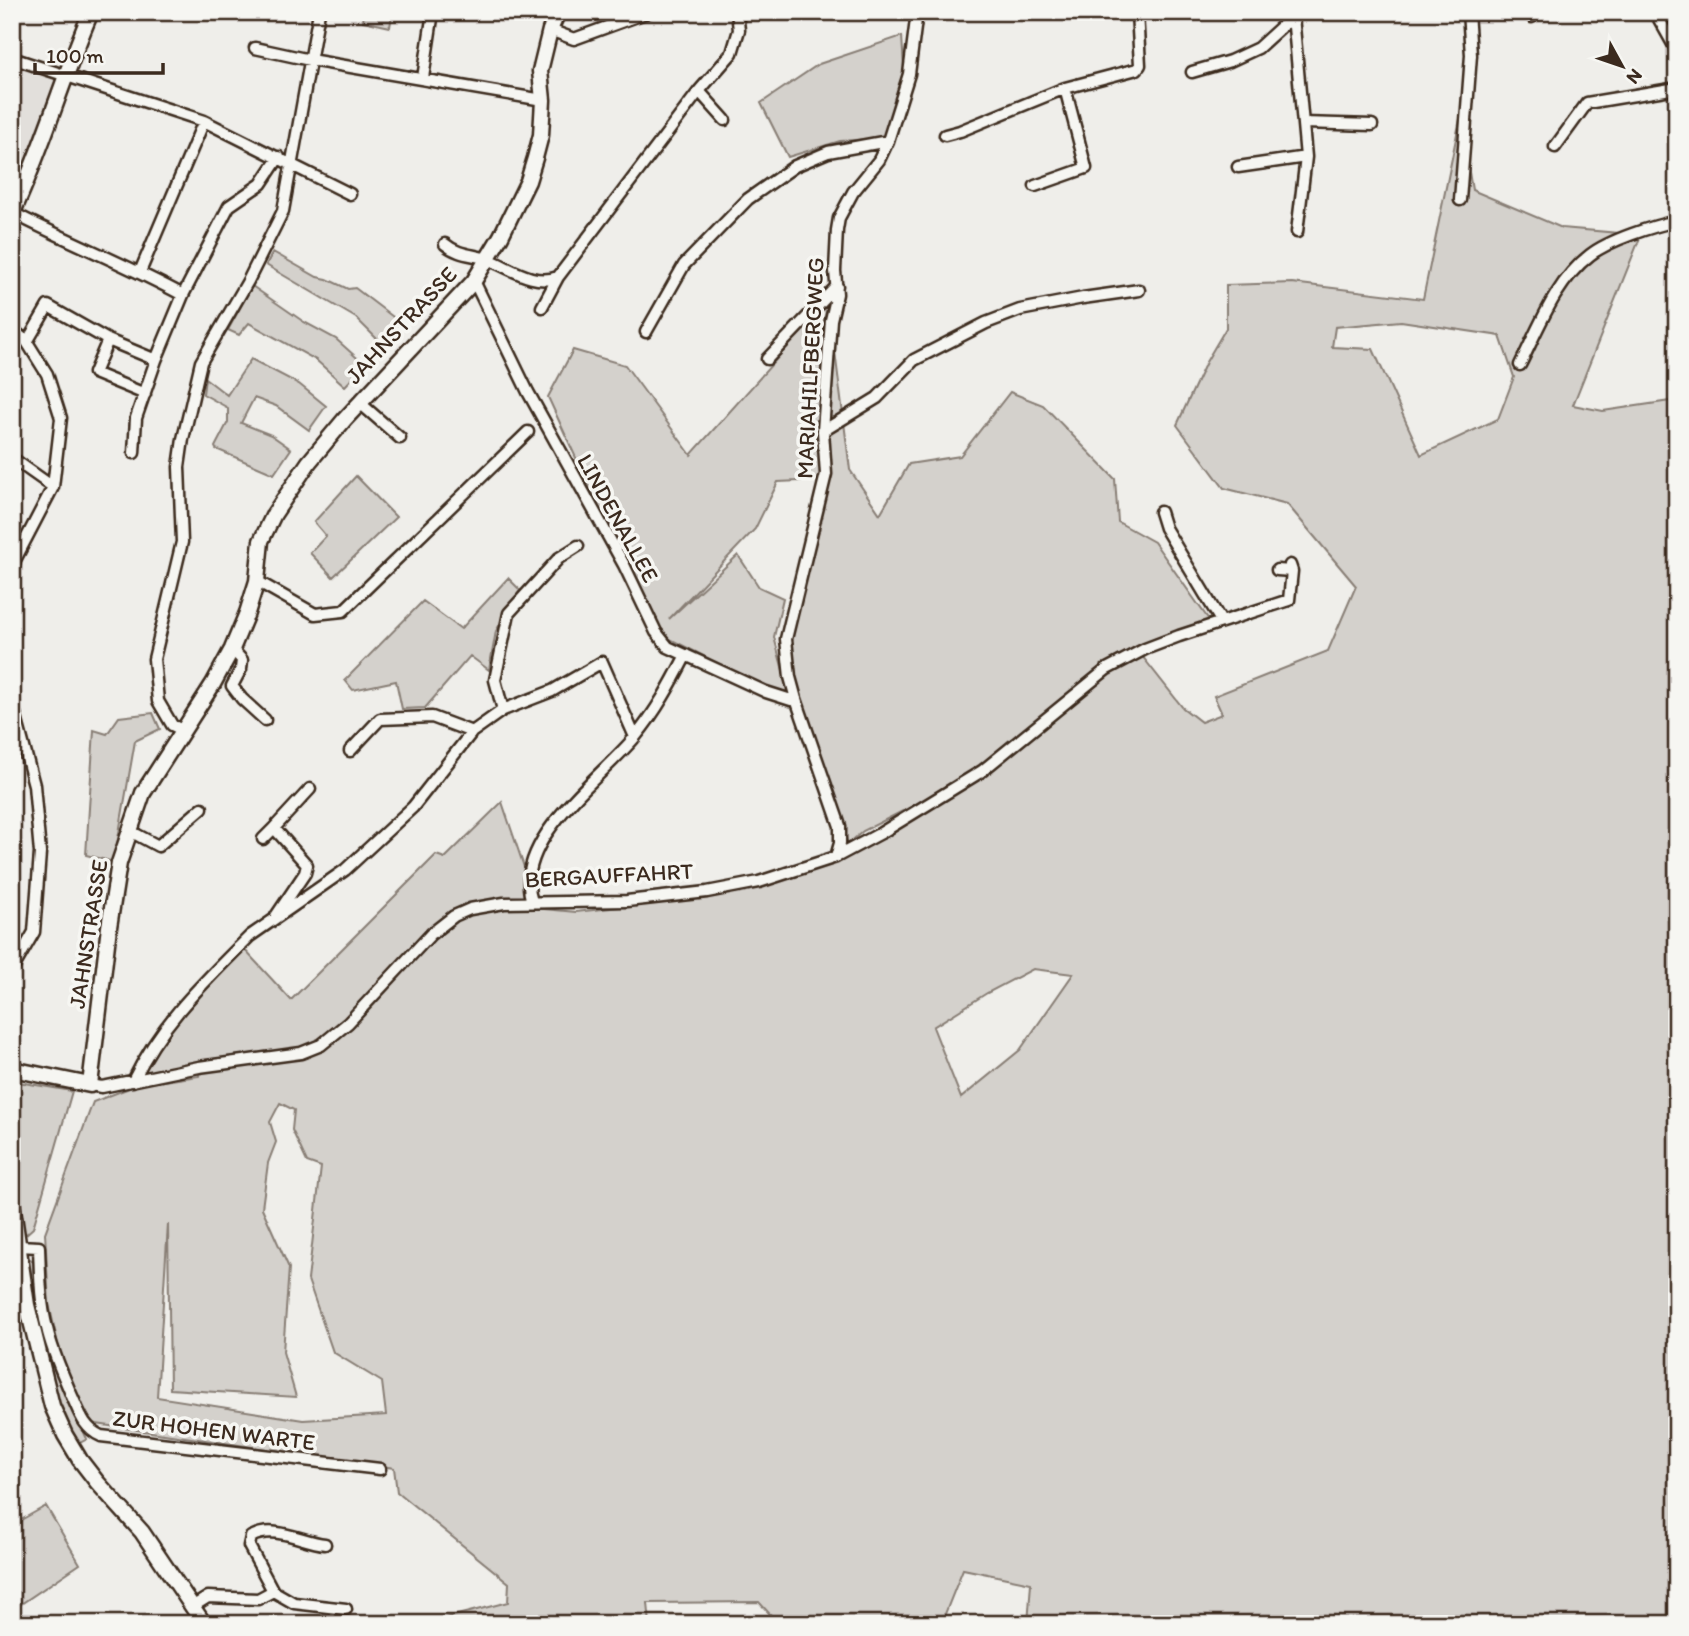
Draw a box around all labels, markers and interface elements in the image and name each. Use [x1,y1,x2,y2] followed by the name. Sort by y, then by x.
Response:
[35,32,163,76] scale bar
[1588,32,1658,102] north arrow
[46,43,104,68] text: 100 m
[1622,64,1648,89] text: N
[790,257,830,479] street label: MARIAHILFBERGWEG
[339,260,463,390] street label: JAHNSTRASSE
[571,449,665,587] street label: LINDENALLEE
[62,857,114,1010] street label: JAHNSTRASSE
[524,857,694,893] street label: BERGAUFFAHRT
[111,1404,317,1456] street label: ZUR HOHEN WARTE

